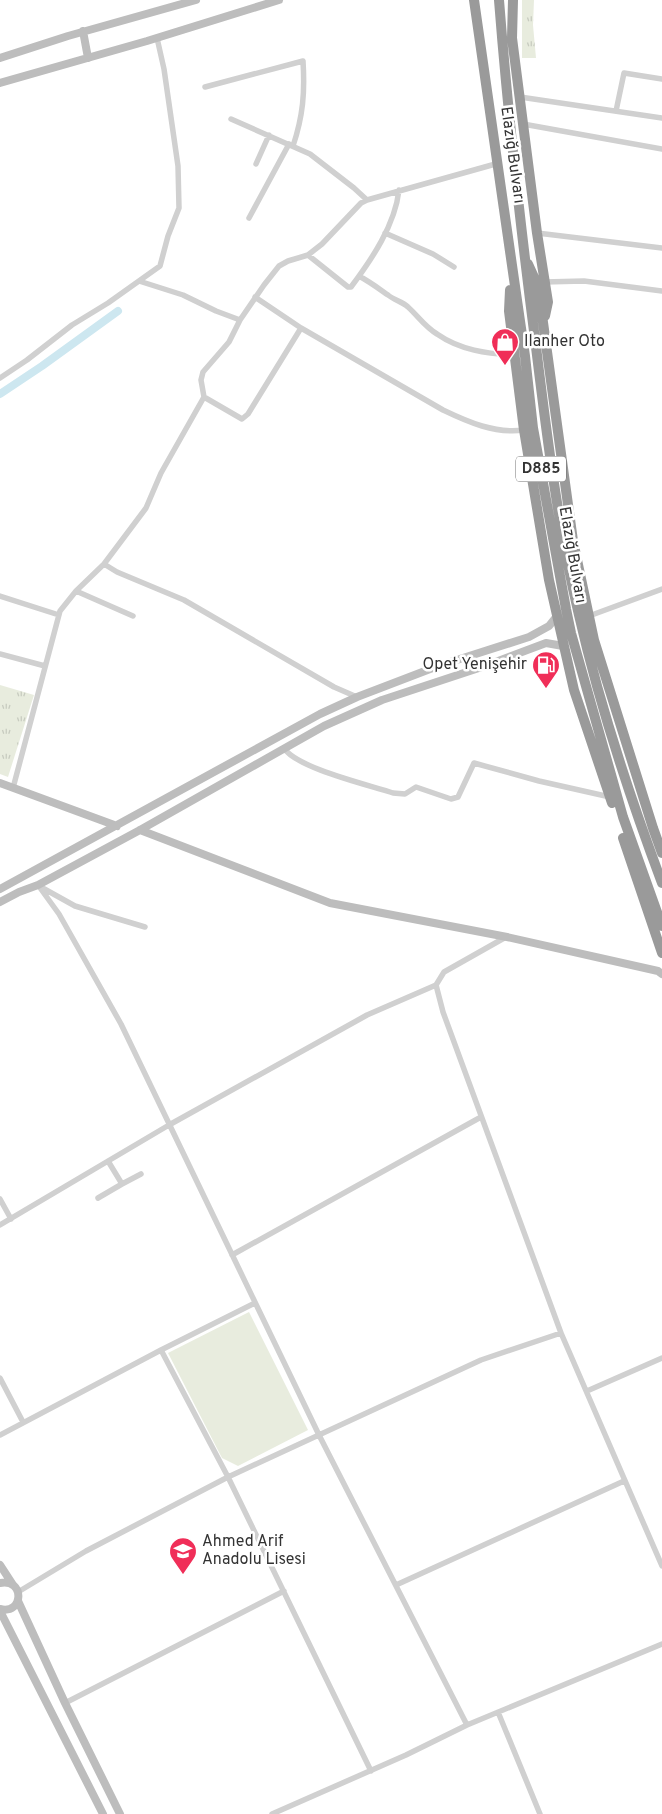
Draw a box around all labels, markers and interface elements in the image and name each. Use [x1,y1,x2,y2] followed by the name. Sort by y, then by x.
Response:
[495,105,529,205] street label: Elazığ Bulvarı
[490,327,520,366] shop icon: Ilanher Oto
[524,332,605,352] place label: Ilanher Oto
[516,456,566,482] road number: D885
[554,505,590,605] street label: Elazığ Bulvarı
[531,650,561,689] fuel station icon: Opet Yenişehir
[423,655,527,675] place label: Opet Yenişehir
[202,1532,306,1570] place label: Ahmed Arif Anadolu Lisesi
[168,1536,198,1575] school or university icon: Ahmed Arif Anadolu Lisesi

